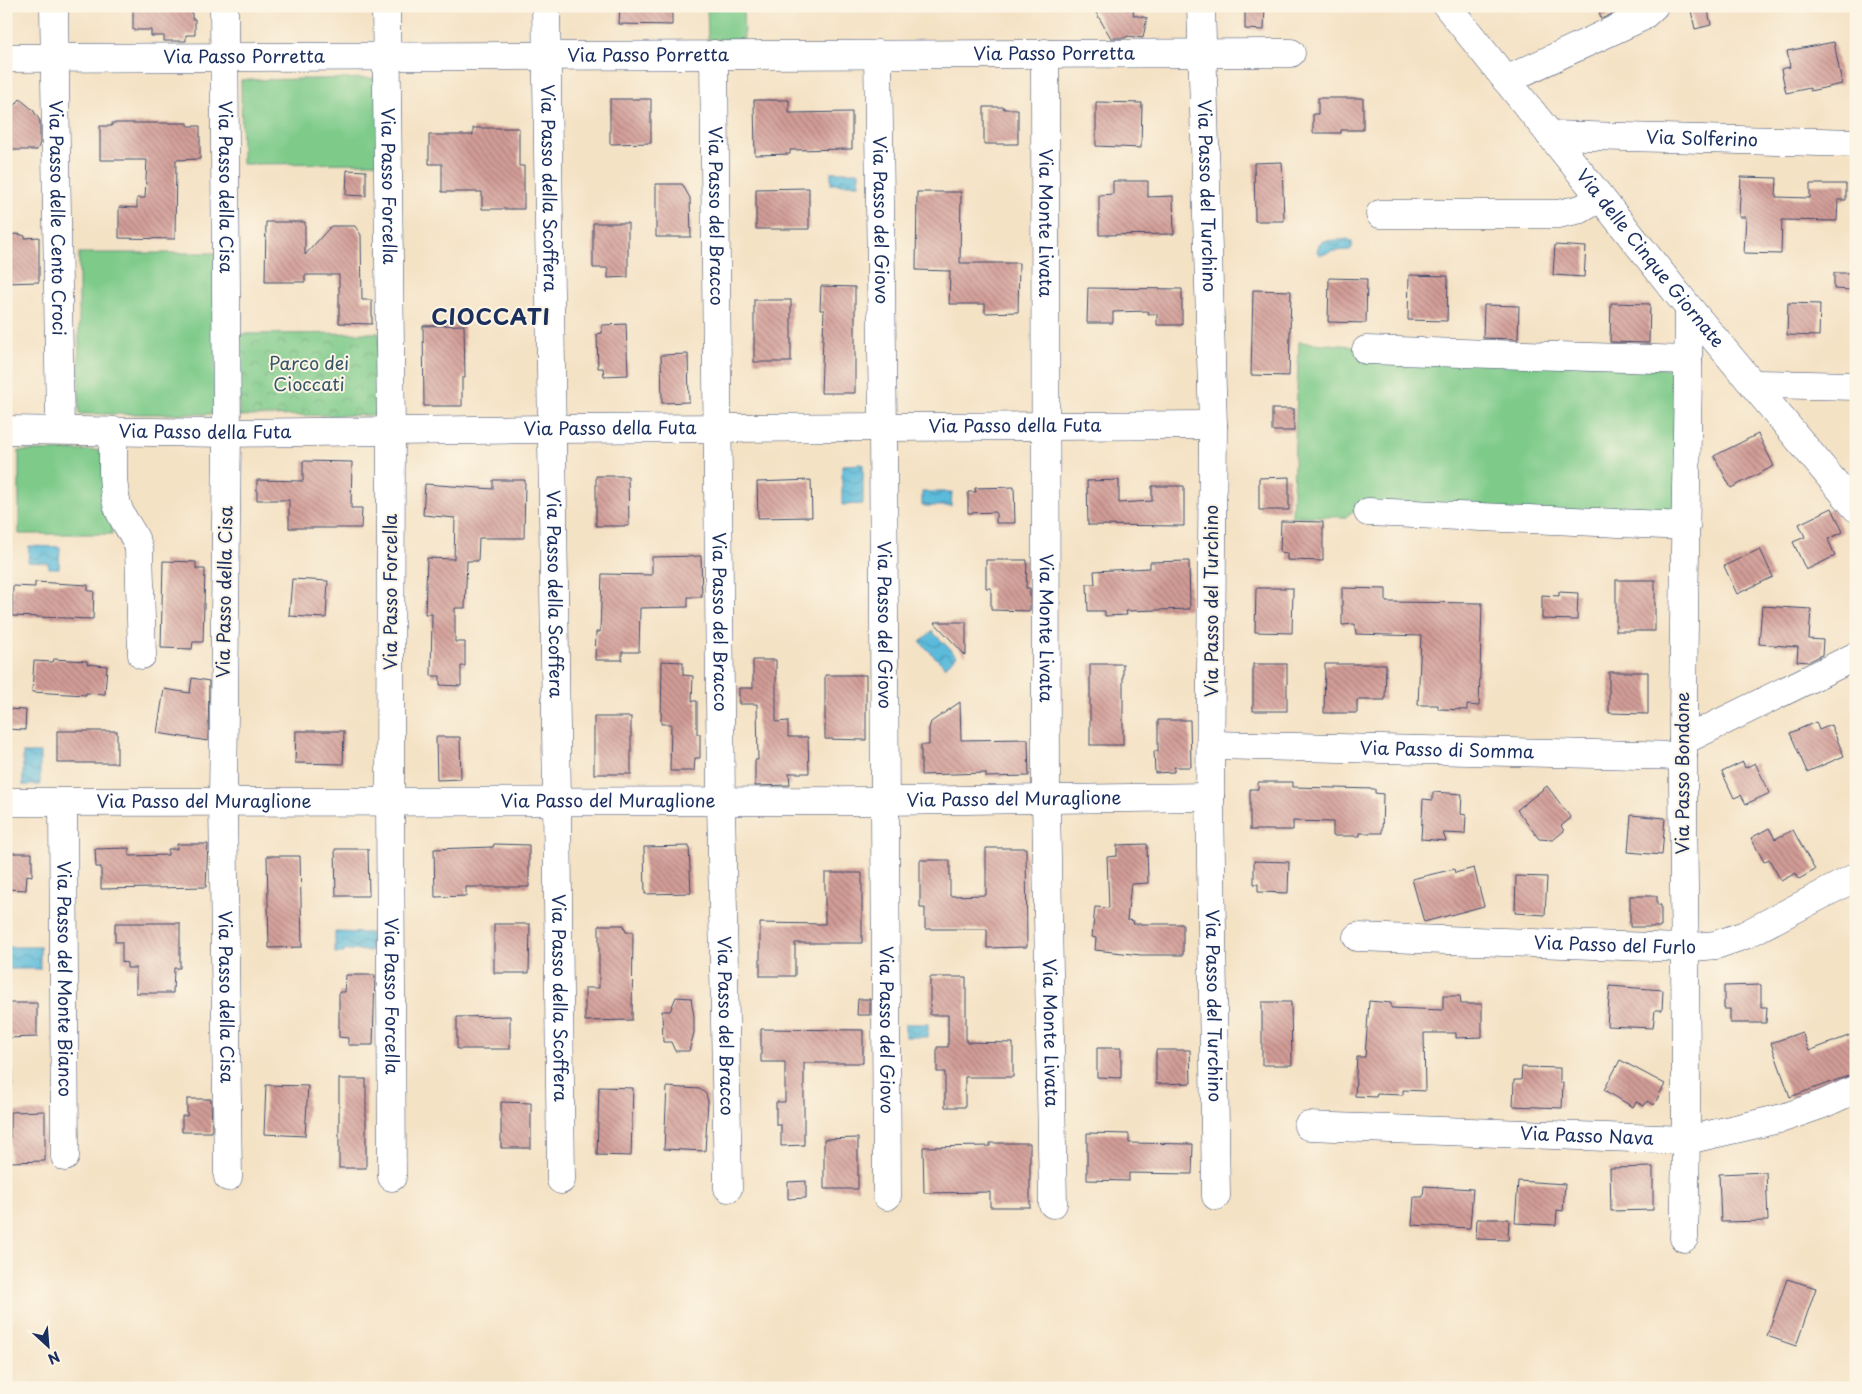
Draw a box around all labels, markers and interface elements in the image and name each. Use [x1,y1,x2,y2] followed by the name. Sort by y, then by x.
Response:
[973,39,1136,66] street label: Via Passo Porretta
[567,40,730,68] street label: Via Passo Porretta
[163,42,326,69] street label: Via Passo Porretta
[535,84,565,292] street label: Via Passo della Scoffera
[1192,99,1224,293] street label: Via Passo del Turchino
[43,100,74,336] street label: Via Passo delle Cento Croci
[213,101,241,274] street label: Via Passo della Cisa
[375,107,404,265] street label: Via Passo Forcella
[1646,123,1758,152] street label: Via Solferino
[703,126,731,306] street label: Via Passo del Bracco
[867,136,896,304] street label: Via Passo del Giovo
[1033,149,1060,298] street label: Via Monte Livata
[1571,162,1732,353] street label: Via delle Cinque Giornate
[431,299,551,332] district label: CIOCCATI
[269,349,349,397] park label: Parco dei Cioccati
[928,411,1102,439] street label: Via Passo della Futa
[523,413,697,441] street label: Via Passo della Futa
[118,417,292,445] street label: Via Passo della Futa
[541,490,571,698] street label: Via Passo della Scoffera
[208,505,239,678] street label: Via Passo della Cisa
[1197,505,1224,697] street label: Via Passo del Turchino
[376,513,403,670] street label: Via Passo Forcella
[706,532,735,712] street label: Via Passo del Bracco
[872,541,899,709] street label: Via Passo del Giovo
[1034,554,1061,703] street label: Via Monte Livata
[1668,692,1695,854] street label: Via Passo Bondone
[1359,733,1535,765] street label: Via Passo di Somma
[906,783,1122,813] street label: Via Passo del Muraglione
[500,786,716,813] street label: Via Passo del Muraglione
[96,787,312,814] street label: Via Passo del Muraglione
[51,861,80,1097] street label: Via Passo del Monte Bianco
[546,894,575,1102] street label: Via Passo della Scoffera
[1200,909,1230,1102] street label: Via Passo del Turchino
[212,911,242,1084] street label: Via Passo della Cisa
[379,918,406,1075] street label: Via Passo Forcella
[1533,928,1697,960] street label: Via Passo del Furlo
[711,936,742,1116] street label: Via Passo del Bracco
[874,946,902,1114] street label: Via Passo del Giovo
[1037,958,1066,1108] street label: Via Monte Livata
[1520,1119,1654,1151] street label: Via Passo Nava
[22,1322,72,1372] north arrow
[44,1346,64,1370] text: N

